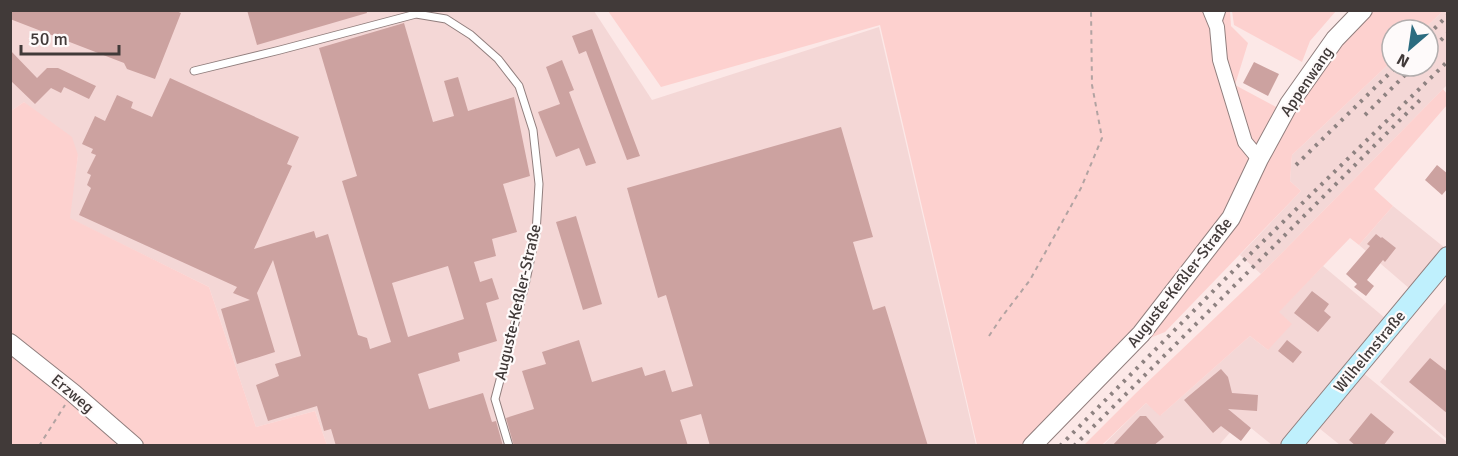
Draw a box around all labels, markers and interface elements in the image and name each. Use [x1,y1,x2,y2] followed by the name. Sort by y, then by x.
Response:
[21,18,118,56] scale bar
[1380,18,1440,78] north arrow
[30,28,68,50] text: 50 m
[1276,43,1337,120] street label: Appenwang
[1393,49,1413,72] text: N
[1123,214,1237,352] street label: Auguste-Keßler-Straße
[490,222,546,382] street label: Auguste-Keßler-Straße
[1330,306,1410,397] street label: Wilhelmstraße
[47,370,98,418] street label: Erzweg

